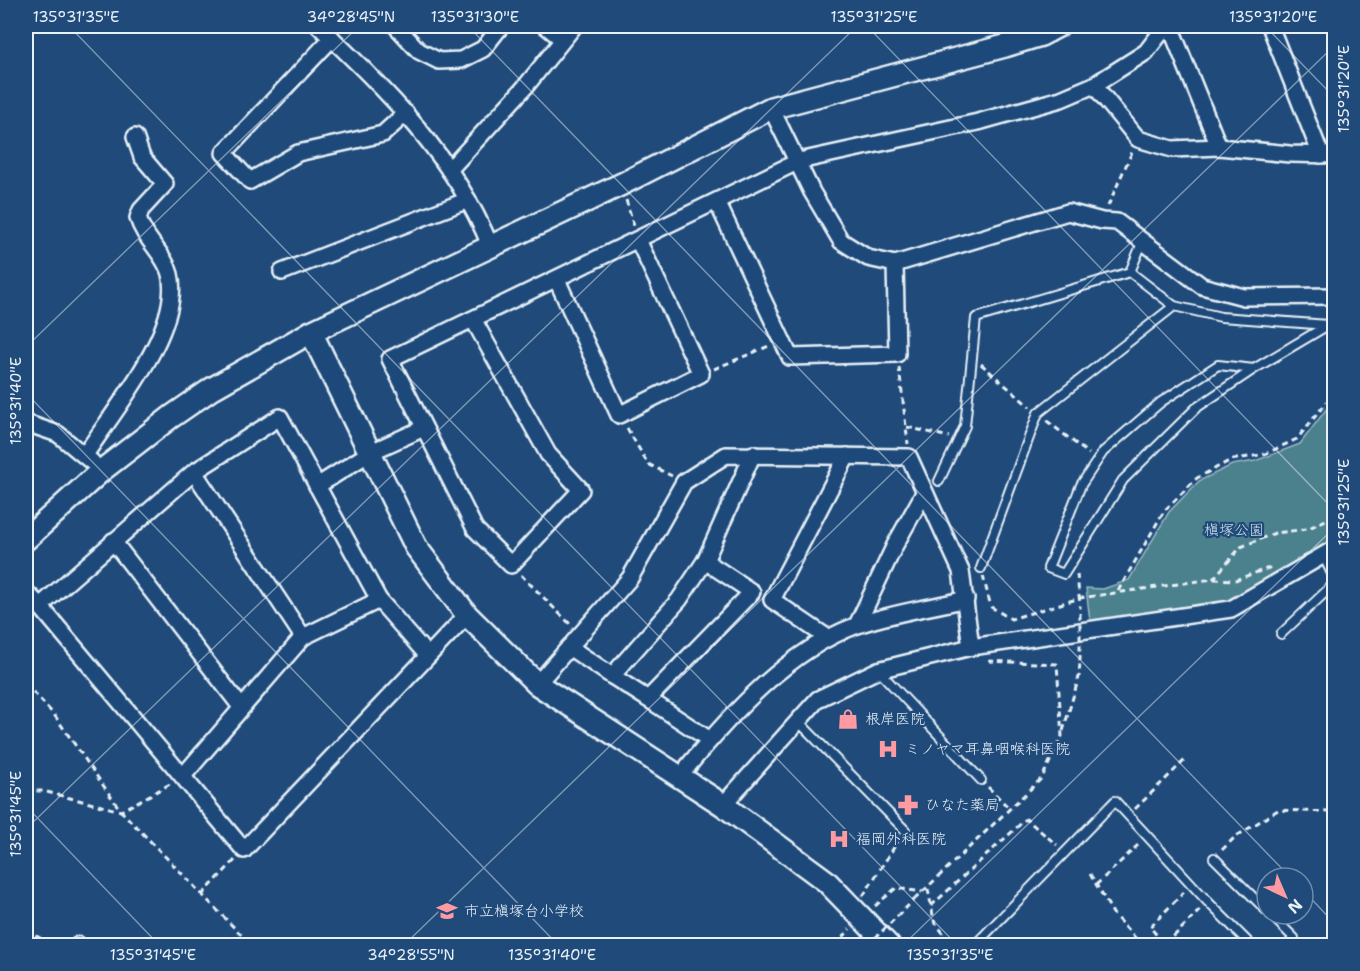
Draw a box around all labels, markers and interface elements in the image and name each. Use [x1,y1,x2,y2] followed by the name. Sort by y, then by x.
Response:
[33,7,119,27] text: 135°31'35"E
[307,7,395,27] text: 34°28'45"N
[431,7,519,27] text: 135°31'30"E
[831,7,917,27] text: 135°31'25"E
[1229,7,1317,27] text: 135°31'20"E
[1334,45,1354,133] text: 135°31'20"E
[6,357,26,445] text: 135°31'40"E
[1334,459,1354,545] text: 135°31'25"E
[1204,520,1264,540] park label: 槇塚公園
[836,707,860,731] shop icon: 根岸医院
[865,709,925,729] place label: 根岸医院
[876,737,900,761] hospital icon: ミノヤマ耳鼻咽喉科医院
[905,739,1070,759] place label: ミノヤマ耳鼻咽喉科医院
[6,771,26,857] text: 135°31'45"E
[896,793,920,817] pharmacy icon: ひなた薬局
[925,795,1000,815] place label: ひなた薬局
[827,827,851,851] hospital icon: 福岡外科医院
[856,829,946,849] place label: 福岡外科医院
[1255,866,1315,926] north arrow
[1283,894,1307,918] text: N
[435,899,459,923] school or university icon: 市立槇塚台小学校
[464,901,584,921] place label: 市立槇塚台小学校
[110,945,196,965] text: 135°31'45"E
[367,945,455,965] text: 34°28'55"N
[508,945,596,965] text: 135°31'40"E
[907,945,993,965] text: 135°31'35"E

